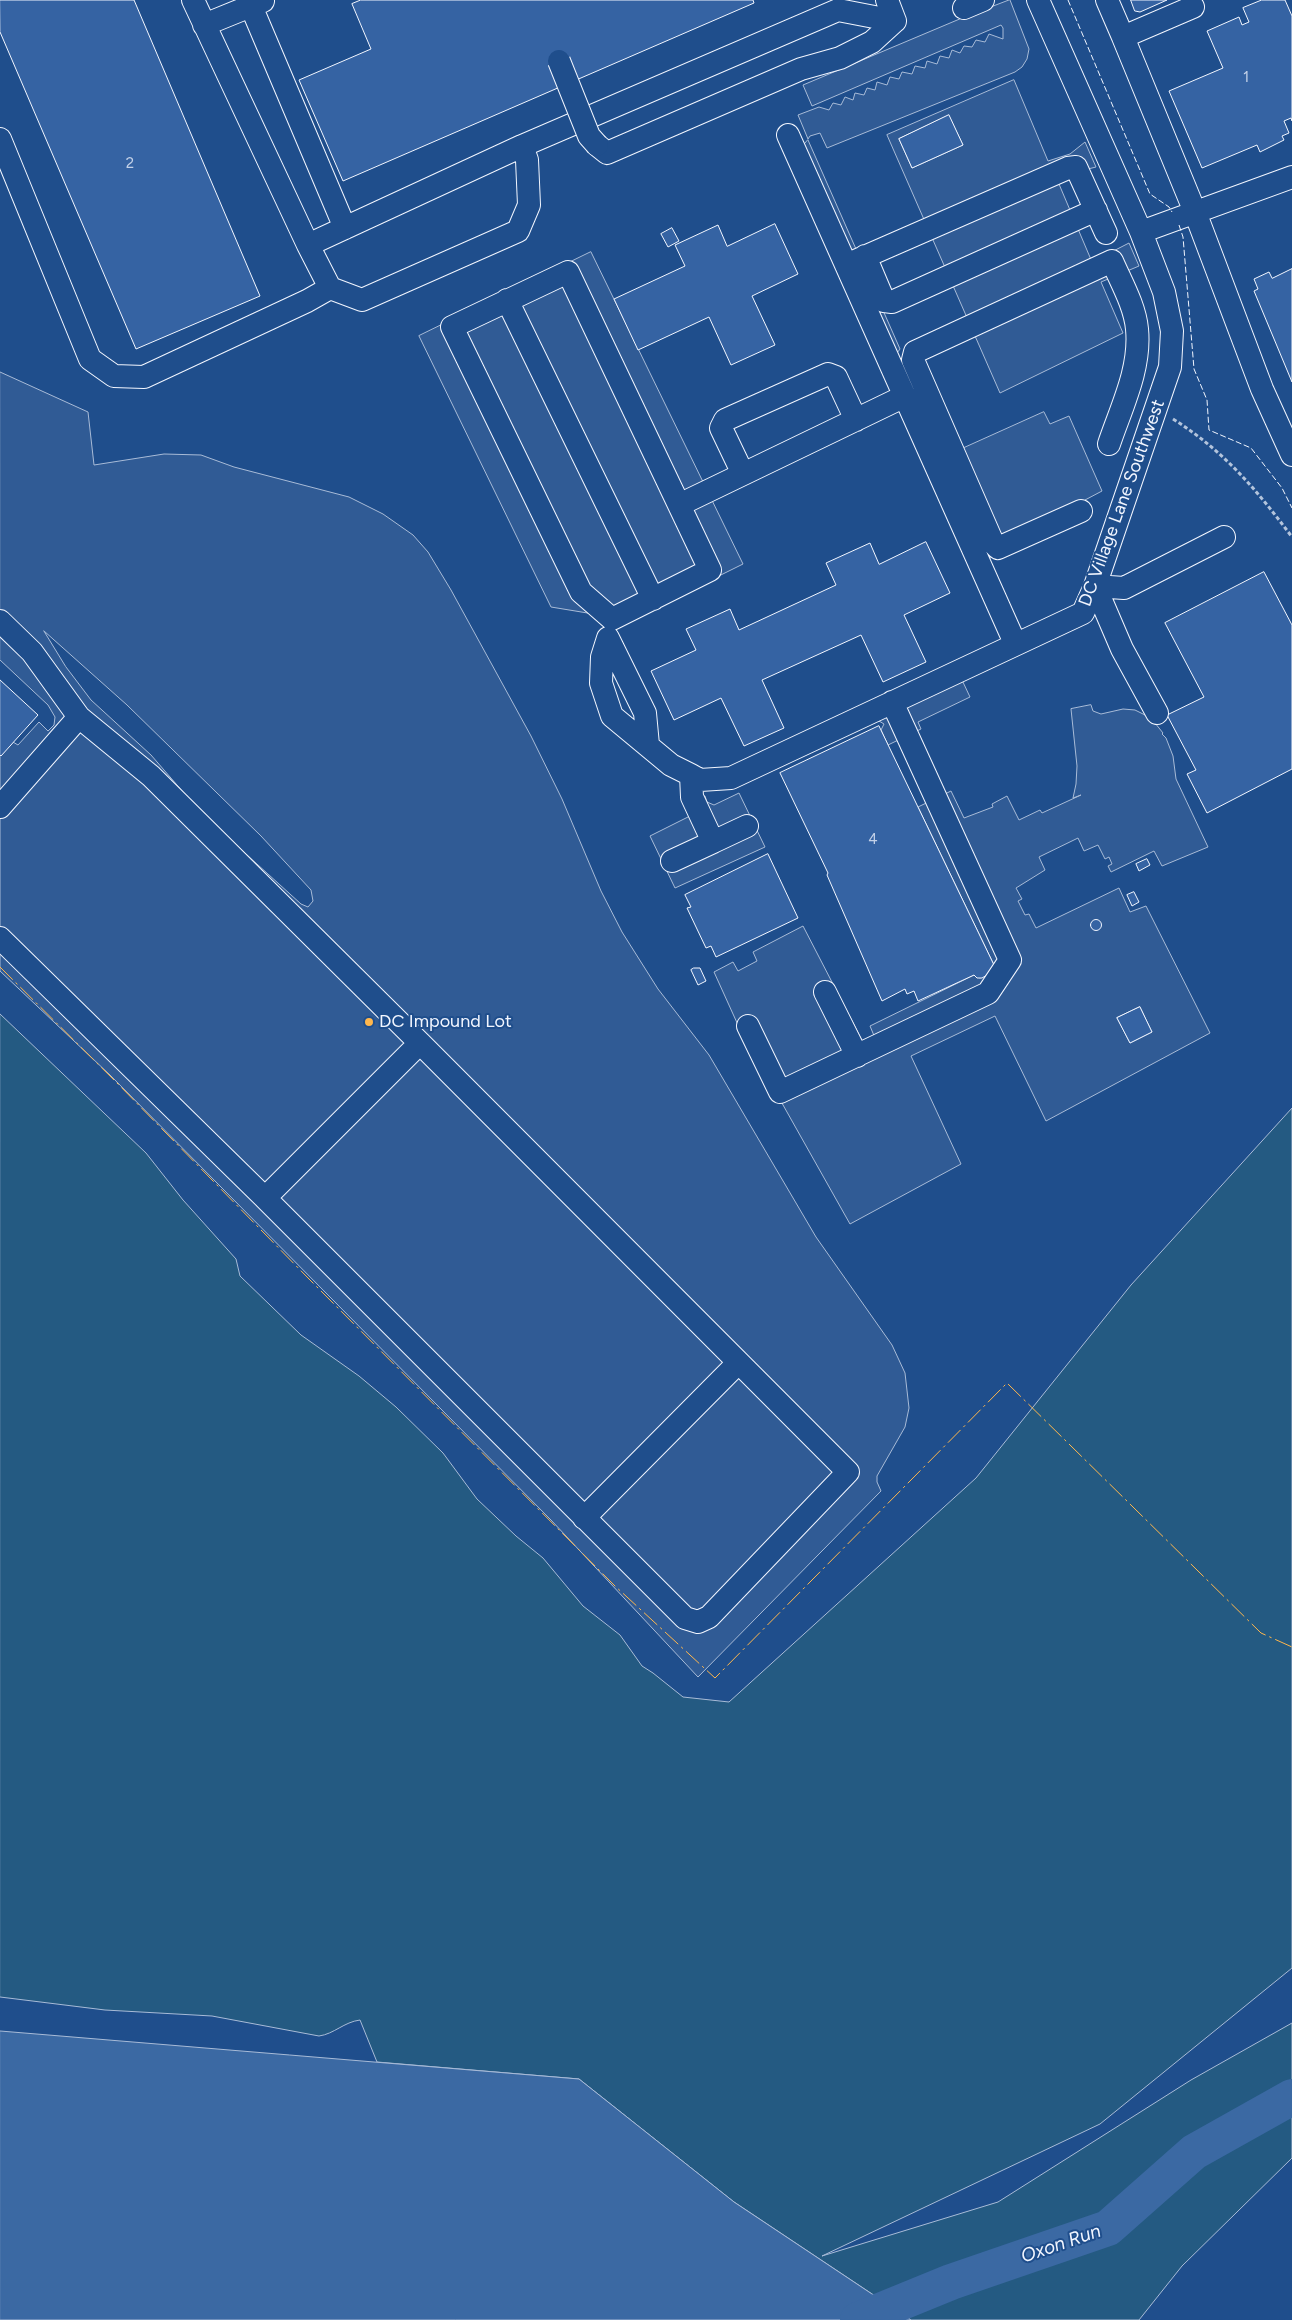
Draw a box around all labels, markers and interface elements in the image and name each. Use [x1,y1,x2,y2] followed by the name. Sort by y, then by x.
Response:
[1243,69,1249,87] house number: 1
[126,155,134,173] house number: 2
[1074,397,1170,609] street label: DC Village Lane Southwest
[868,831,878,849] house number: 4
[379,1011,512,1033] place label: DC Impound Lot
[363,1016,375,1028] marker: DC Impound Lot
[1018,2220,1104,2268] water label: Oxon Run

